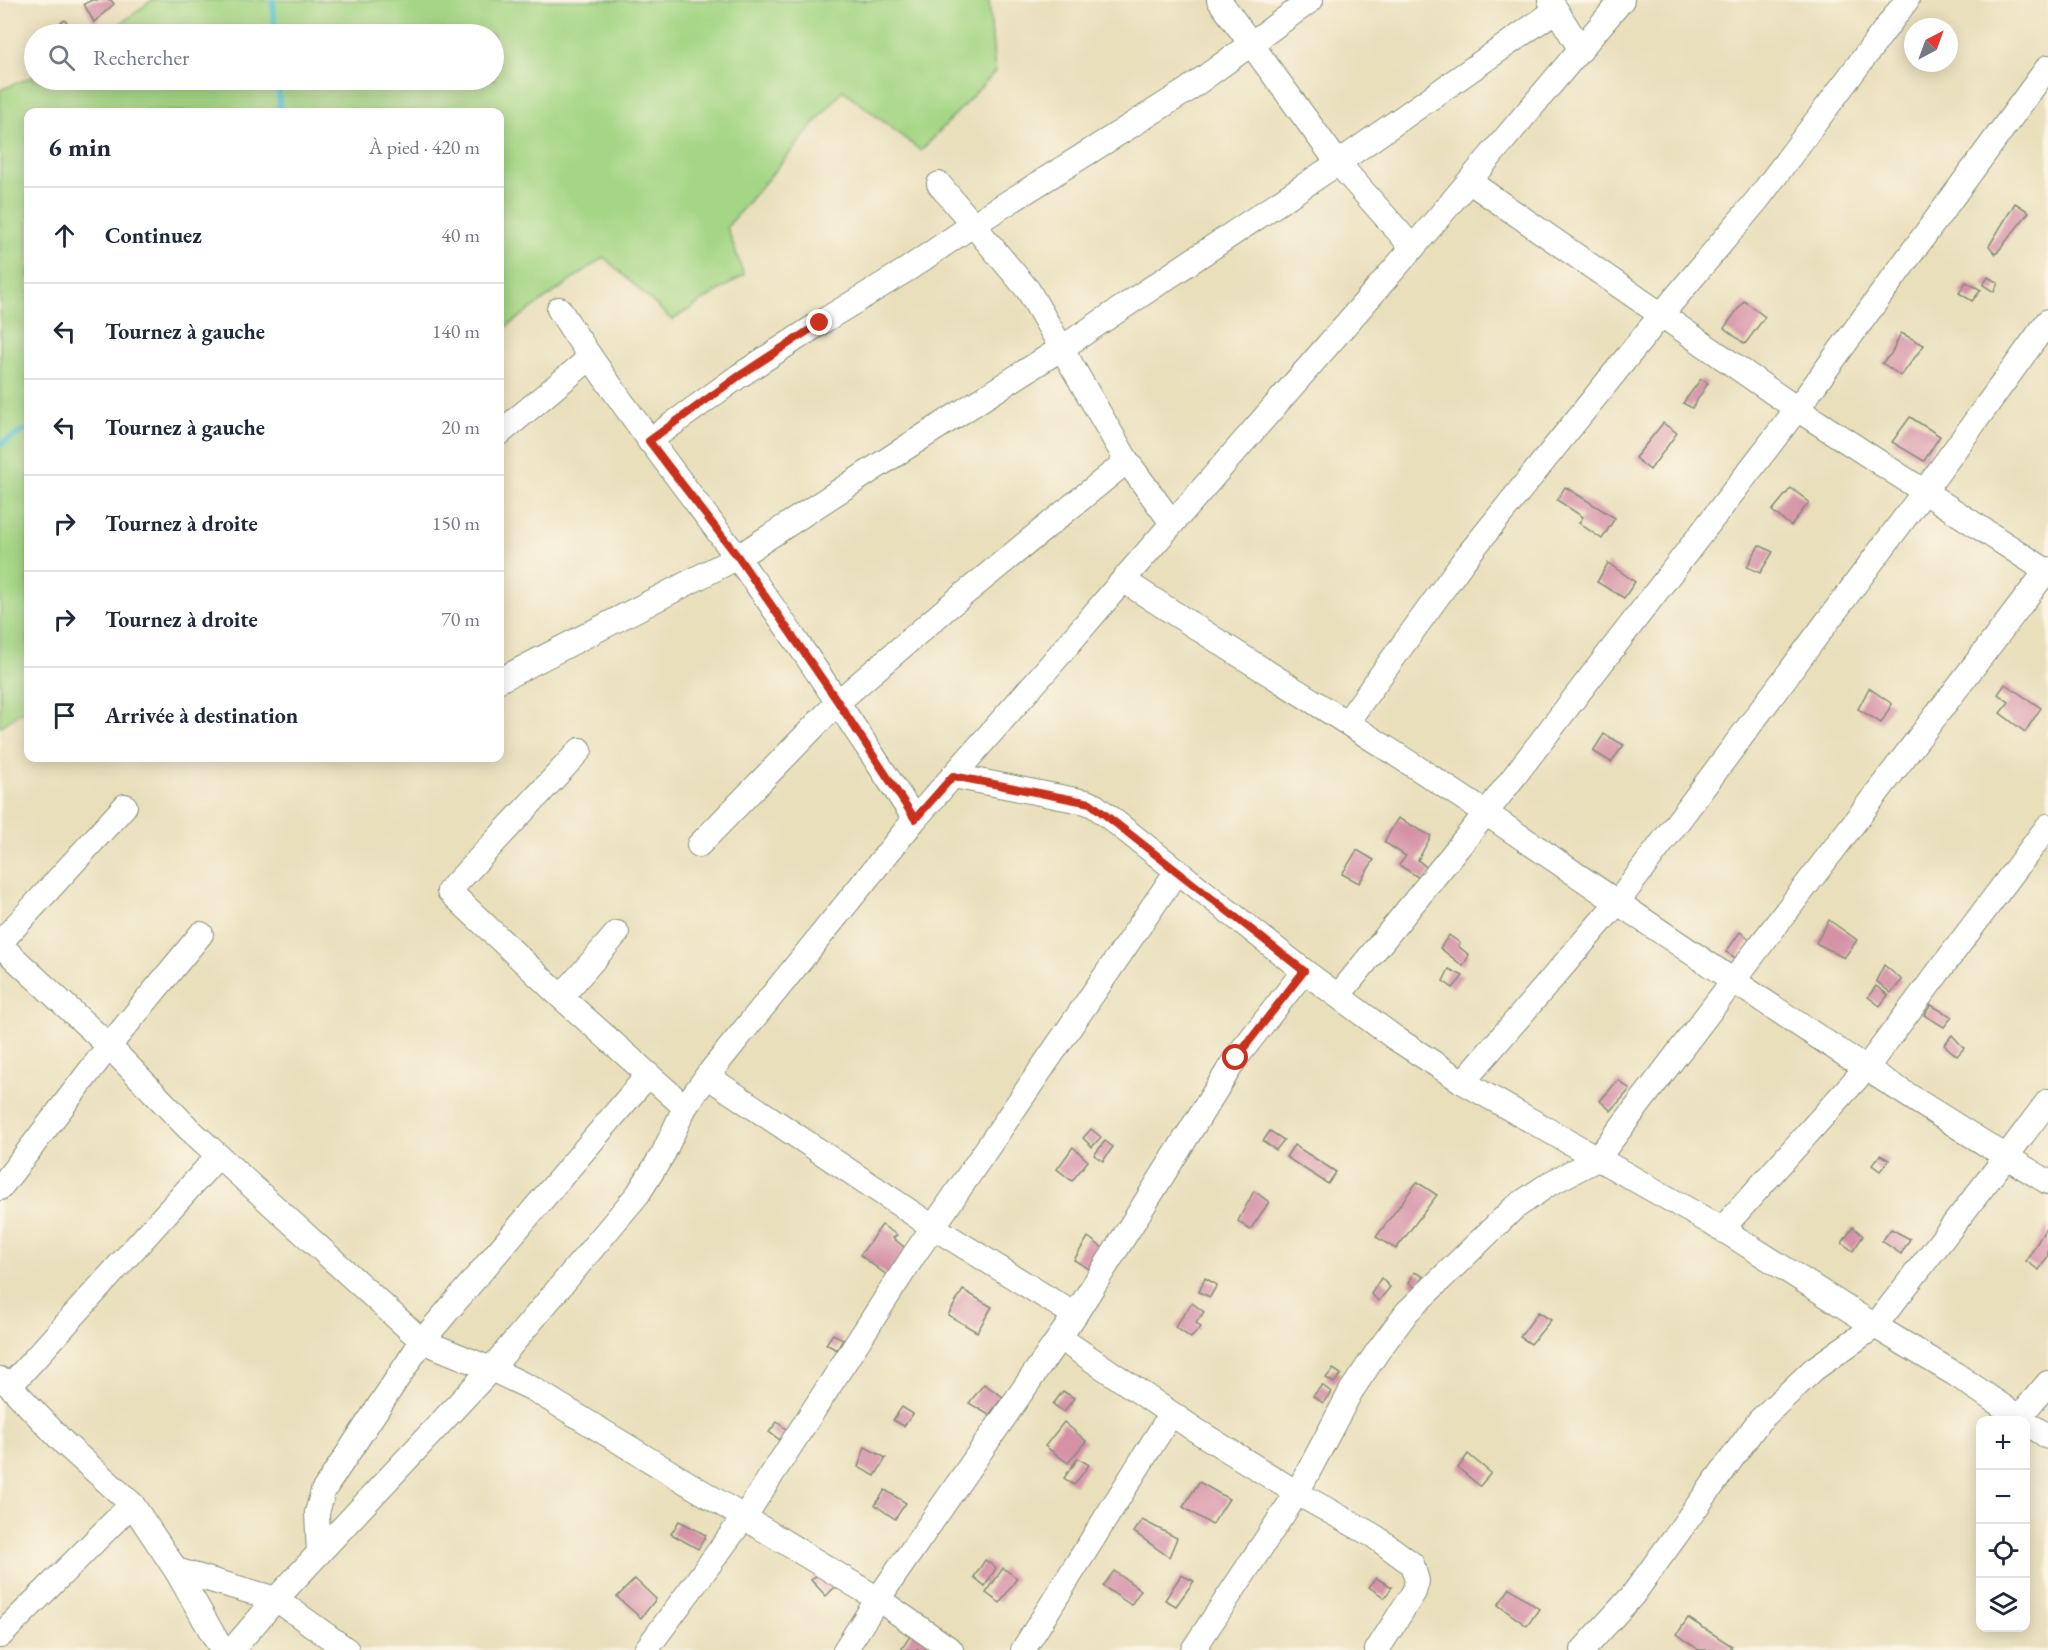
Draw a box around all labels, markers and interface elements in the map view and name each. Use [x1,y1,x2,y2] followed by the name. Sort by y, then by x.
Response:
[1904,18,1958,72] north arrow
[24,24,504,90] search box
[45,41,78,74] icon: search
[93,43,189,72] text: Rechercher
[48,130,111,164] text: 6 min
[369,134,480,160] text: À pied · 420 m
[48,219,81,252] icon: ahead
[105,221,202,250] text: Continuez
[441,222,480,248] text: 40 m
[806,309,832,335] route end
[48,315,81,348] icon: left
[105,317,265,346] text: Tournez à gauche
[432,318,480,344] text: 140 m
[48,411,81,444] icon: left
[105,413,265,442] text: Tournez à gauche
[441,414,480,440] text: 20 m
[48,507,81,540] icon: right
[105,509,258,538] text: Tournez à droite
[432,510,480,536] text: 150 m
[48,603,81,636] icon: right
[105,605,258,634] text: Tournez à droite
[441,606,480,632] text: 70 m
[48,699,81,732] icon: arrive
[105,701,298,730] text: Arrivée à destination
[1222,1044,1248,1070] route start
[1976,1416,2030,1632] map controls
[1976,1416,2030,1470] button: +
[1976,1470,2030,1524] button: −
[1976,1524,2030,1578] button: locate
[1976,1578,2030,1632] button: layers

